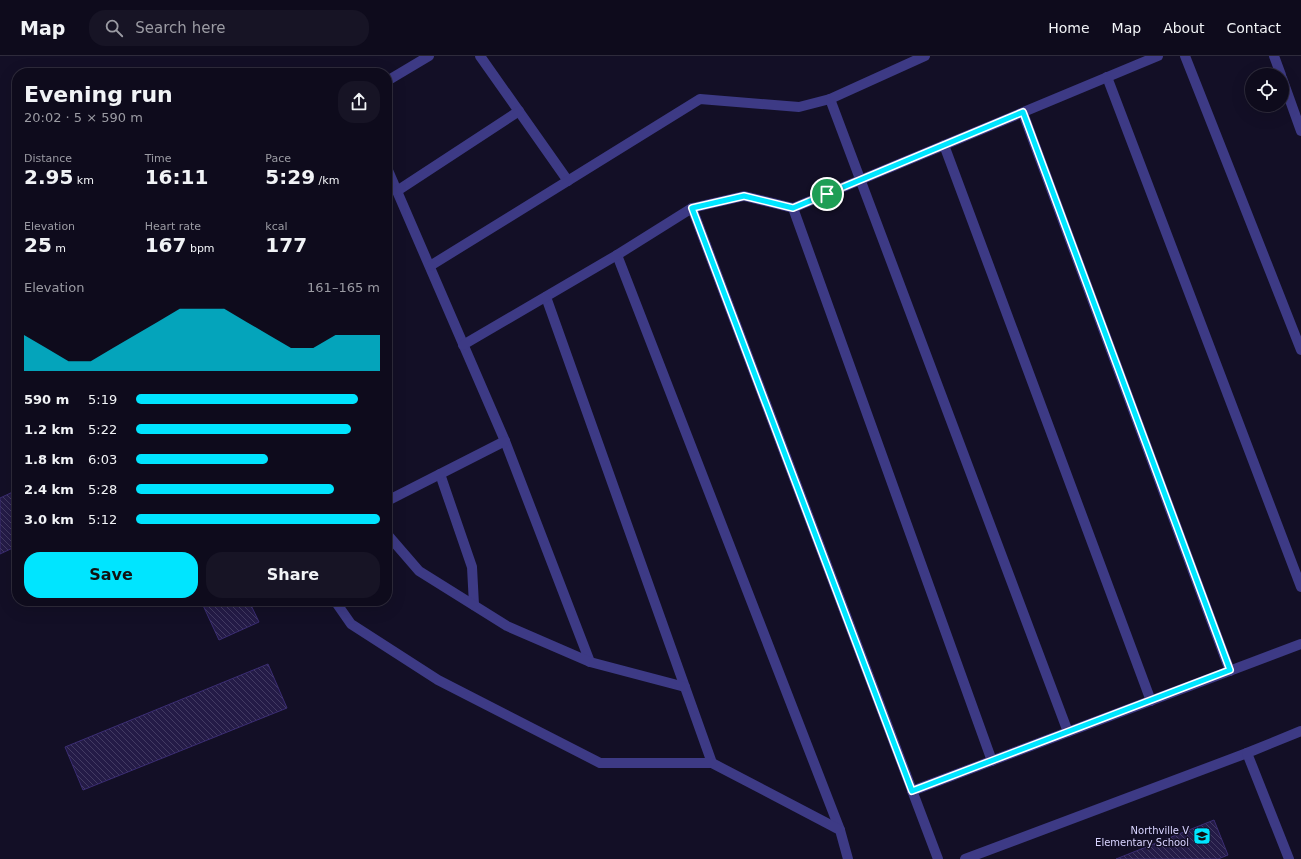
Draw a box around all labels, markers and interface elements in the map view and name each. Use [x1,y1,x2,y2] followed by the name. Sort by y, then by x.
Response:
[89,10,369,46] search box
[20,17,65,39] text: Map
[103,17,125,39] icon: search
[135,19,225,37] text: Search here
[1048,20,1090,36] text: Home
[1112,20,1141,36] text: Map
[1163,20,1205,36] text: About
[1227,20,1281,36] text: Contact
[1245,68,1289,112] map controls
[1245,68,1289,112] button: locate
[338,81,380,123] button: share
[24,82,173,107] text: Evening run
[24,110,143,125] text: 20:02 · 5 × 590 m
[24,152,72,165] text: Distance
[145,152,172,165] text: Time
[265,152,291,165] text: Pace
[24,165,73,189] text: 2.95
[145,165,208,189] text: 16:11
[265,165,315,189] text: 5:29
[73,174,94,187] text: km
[315,174,339,187] text: /km
[810,177,844,211] pin
[816,183,838,205] icon: arrive
[24,220,75,233] text: Elevation
[145,220,201,233] text: Heart rate
[265,220,288,233] text: kcal
[24,233,52,257] text: 25
[145,233,186,257] text: 167
[265,233,307,257] text: 177
[52,242,66,255] text: m
[186,242,215,255] text: bpm
[24,280,84,295] text: Elevation
[307,280,380,295] text: 161–165 m
[24,392,69,407] text: 590 m
[88,392,117,407] text: 5:19
[24,422,74,437] text: 1.2 km
[88,422,117,437] text: 5:22
[24,452,74,467] text: 1.8 km
[88,452,117,467] text: 6:03
[24,482,74,497] text: 2.4 km
[88,482,117,497] text: 5:28
[24,512,74,527] text: 3.0 km
[88,512,117,527] text: 5:12
[24,552,198,598] button: Save
[206,552,380,598] button: Share
[1095,825,1189,848] place label: Northville V Elementary School
[1192,826,1212,846] school or university icon: Northville V Elementary School

